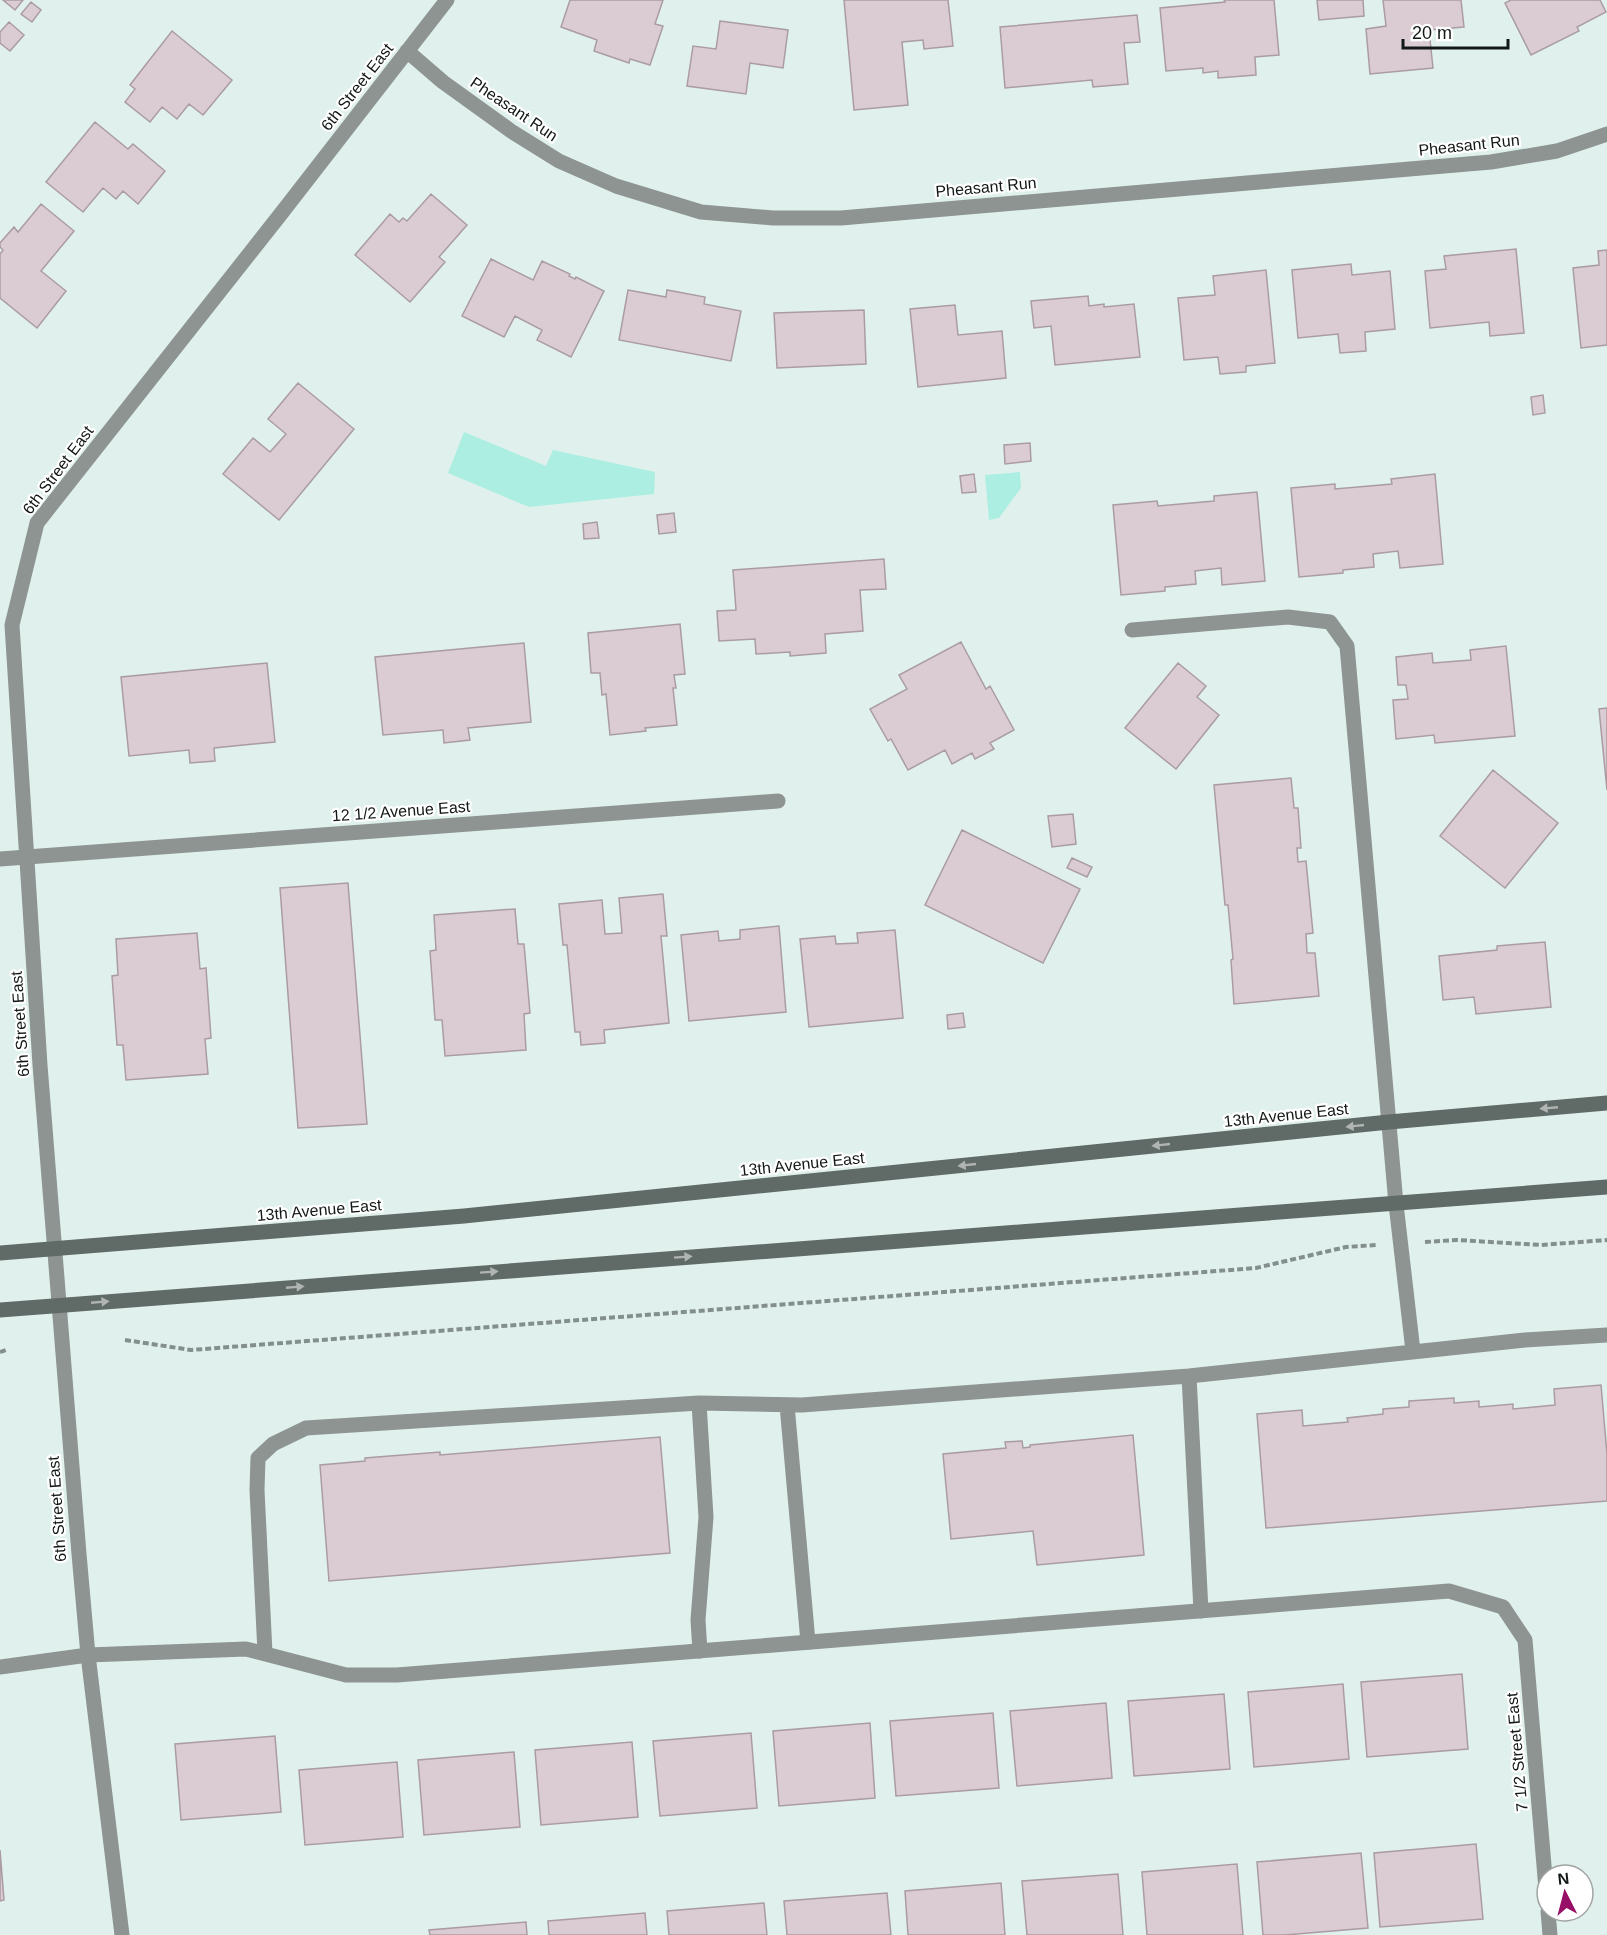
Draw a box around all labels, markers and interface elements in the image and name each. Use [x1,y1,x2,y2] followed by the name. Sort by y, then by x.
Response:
[1403,12,1508,50] scale bar
[1412,23,1452,43] text: 20 m
[318,40,397,134] street label: 6th Street East
[467,74,561,144] street label: Pheasant Run
[1418,131,1520,159] street label: Pheasant Run
[935,174,1037,200] street label: Pheasant Run
[19,422,97,517] street label: 6th Street East
[331,798,471,824] street label: 12 1/2 Avenue East
[8,970,32,1077] street label: 6th Street East
[1223,1100,1350,1130] street label: 13th Avenue East
[1539,1103,1558,1113] one-way arrow
[1345,1121,1364,1131] one-way arrow
[1151,1141,1170,1150] one-way arrow
[739,1149,866,1179] street label: 13th Avenue East
[957,1160,976,1170] one-way arrow
[256,1196,383,1224] street label: 13th Avenue East
[674,1253,693,1262] one-way arrow
[480,1267,499,1277] one-way arrow
[285,1282,304,1292] one-way arrow
[91,1298,110,1307] one-way arrow
[45,1455,69,1562] street label: 6th Street East
[1503,1691,1531,1812] street label: 7 1/2 Street East
[1535,1863,1595,1923] north arrow
[1557,1870,1570,1888] text: N

